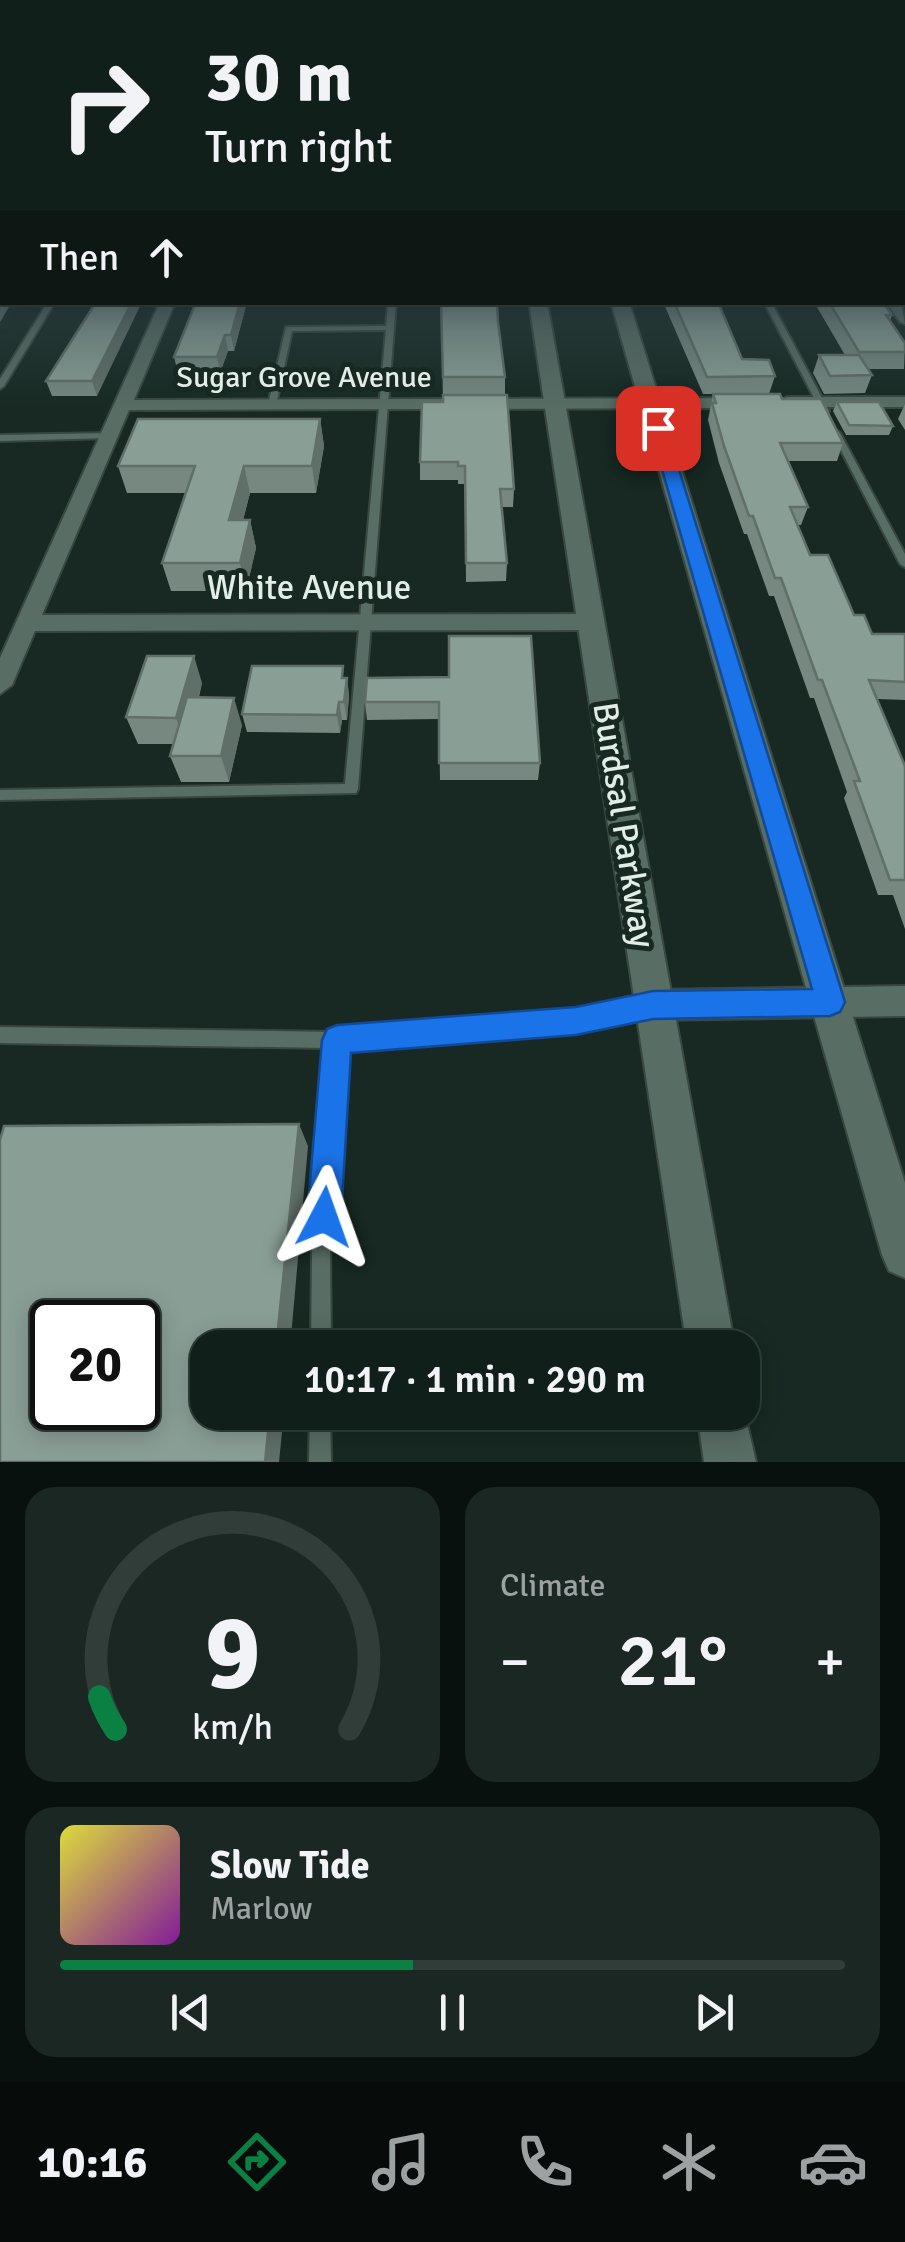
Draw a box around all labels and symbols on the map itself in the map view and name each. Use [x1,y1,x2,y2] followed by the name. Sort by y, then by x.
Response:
[176,359,432,396] street label: Sugar Grove Avenue
[616,386,701,471] pin
[207,566,411,609] street label: White Avenue
[583,699,665,951] street label: Burdsal Parkway
[272,1165,376,1269] position arrow
[30,1300,160,1430] speed limit sign: 20

